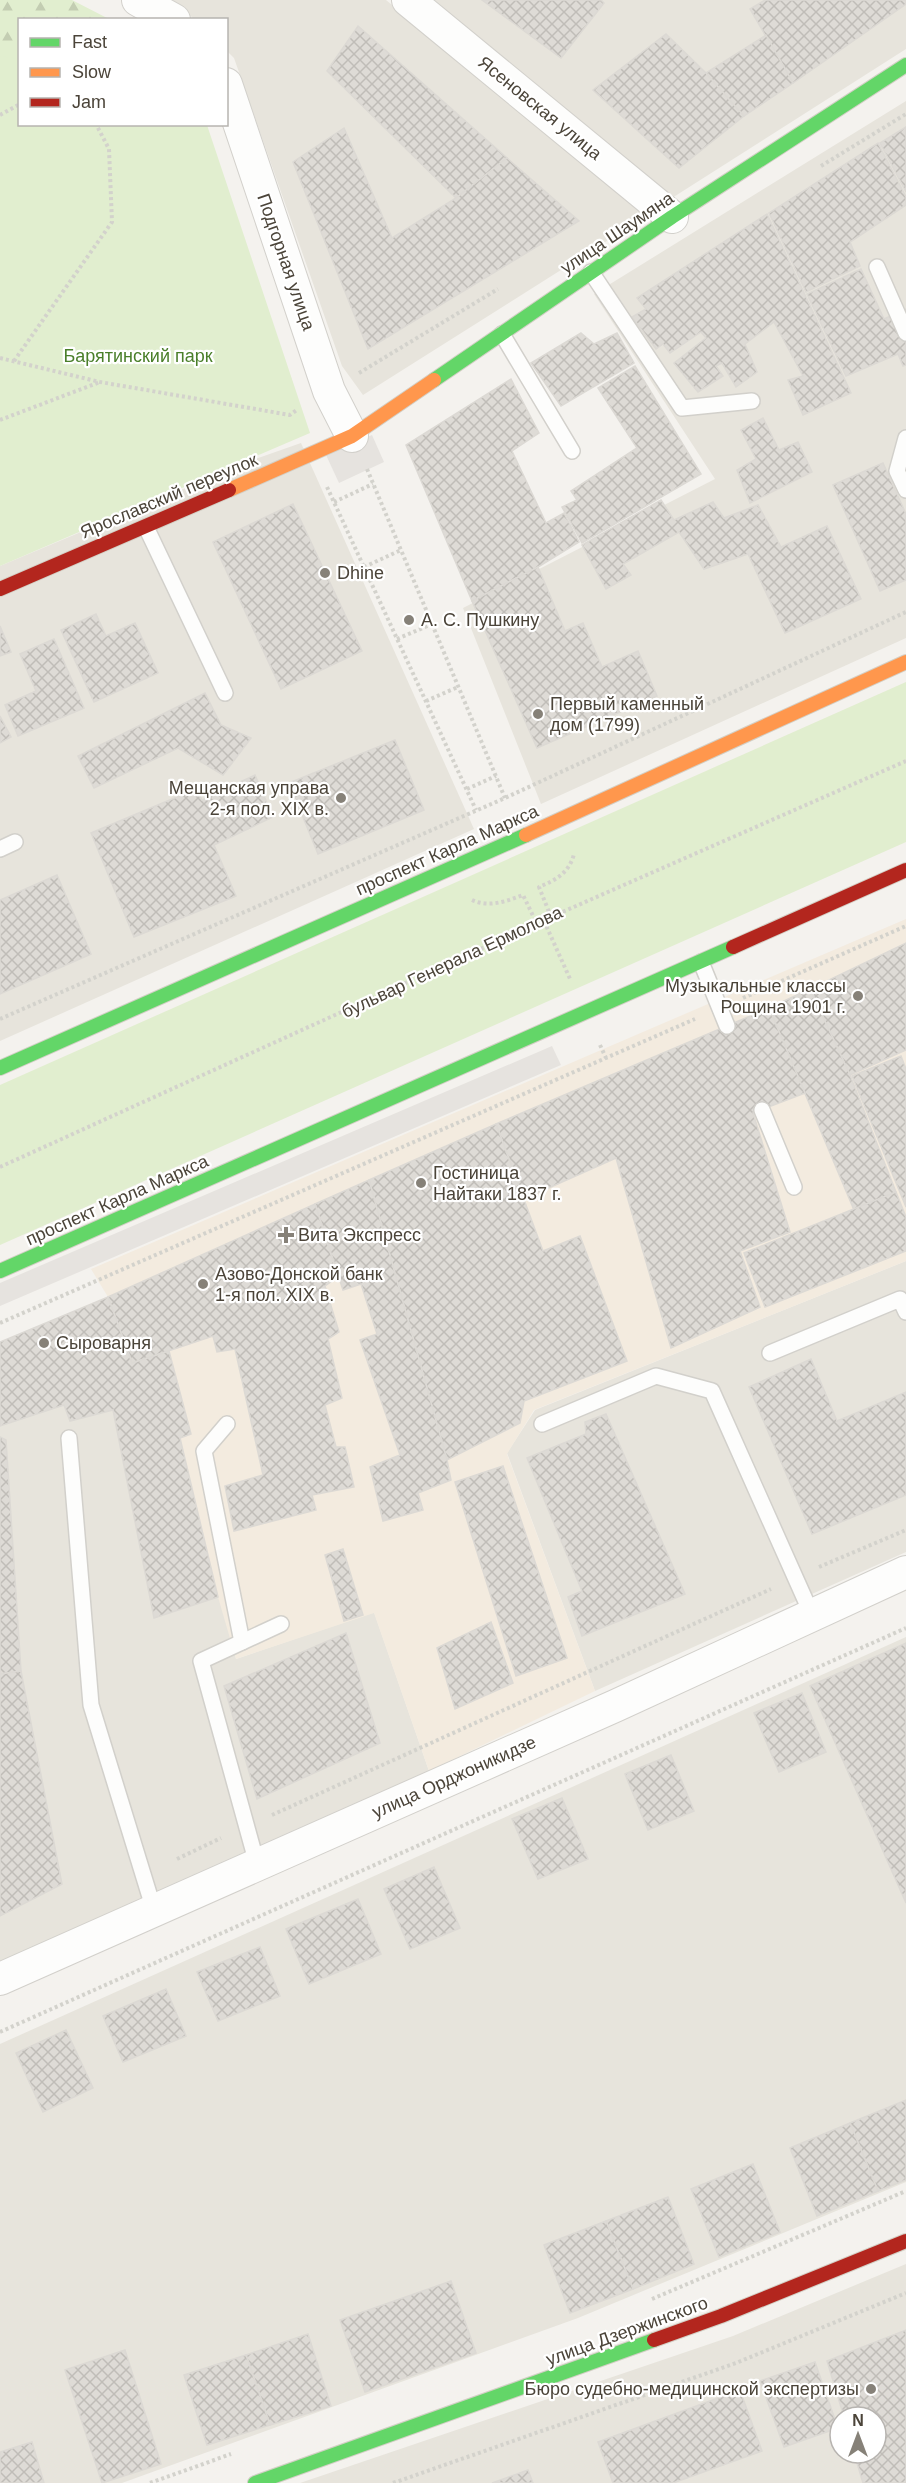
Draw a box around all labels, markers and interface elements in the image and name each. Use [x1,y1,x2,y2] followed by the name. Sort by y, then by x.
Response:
[18,18,228,126] legend
[72,32,107,52] text: Fast
[474,52,606,164] street label: Ясеновская улица
[72,62,112,82] text: Slow
[72,92,106,112] text: Jam
[557,187,678,278] street label: улица Шаумяна
[253,191,319,334] street label: Подгорная улица
[63,346,213,366] park label: Барятинский парк
[77,449,261,542] street label: Ярославский переулок
[337,563,384,583] place label: Dhine
[318,566,332,580] marker: Dhine
[421,610,539,630] place label: А. С. Пушкину
[402,613,416,627] marker: А. С. Пушкину
[550,694,704,735] place label: Первый каменный дом (1799)
[531,707,545,721] marker: Первый каменный дом (1799)
[169,778,330,819] place label: Мещанская управа 2-я пол. XIX в.
[334,791,348,805] marker: Мещанская управа 2-я пол. XIX в.
[353,800,542,899] street label: проспект Карла Маркса
[339,902,566,1022] street label: бульвар Генерала Ермолова
[665,976,846,1017] place label: Музыкальные классы Рощина 1901 г.
[851,989,865,1003] marker: Музыкальные классы Рощина 1901 г.
[23,1150,212,1249] street label: проспект Карла Маркса
[433,1163,561,1204] place label: Гостиница Найтаки 1837 г.
[414,1176,428,1190] marker: Гостиница Найтаки 1837 г.
[298,1225,421,1245] place label: Вита Экспресс
[279,1228,293,1242] marker: Вита Экспресс
[215,1264,383,1305] place label: Азово-Донской банк 1-я пол. XIX в.
[196,1277,210,1291] marker: Азово-Донской банк 1-я пол. XIX в.
[56,1333,151,1353] place label: Сыроварня
[37,1336,51,1350] marker: Сыроварня
[369,1732,539,1822] street label: улица Орджоникидзе
[543,2292,711,2370] street label: улица Дзержинского
[525,2379,859,2399] place label: Бюро судебно-медицинской экспертизы
[864,2382,878,2396] marker: Бюро судебно-медицинской экспертизы
[828,2405,888,2465] north arrow
[852,2412,864,2429] text: N

